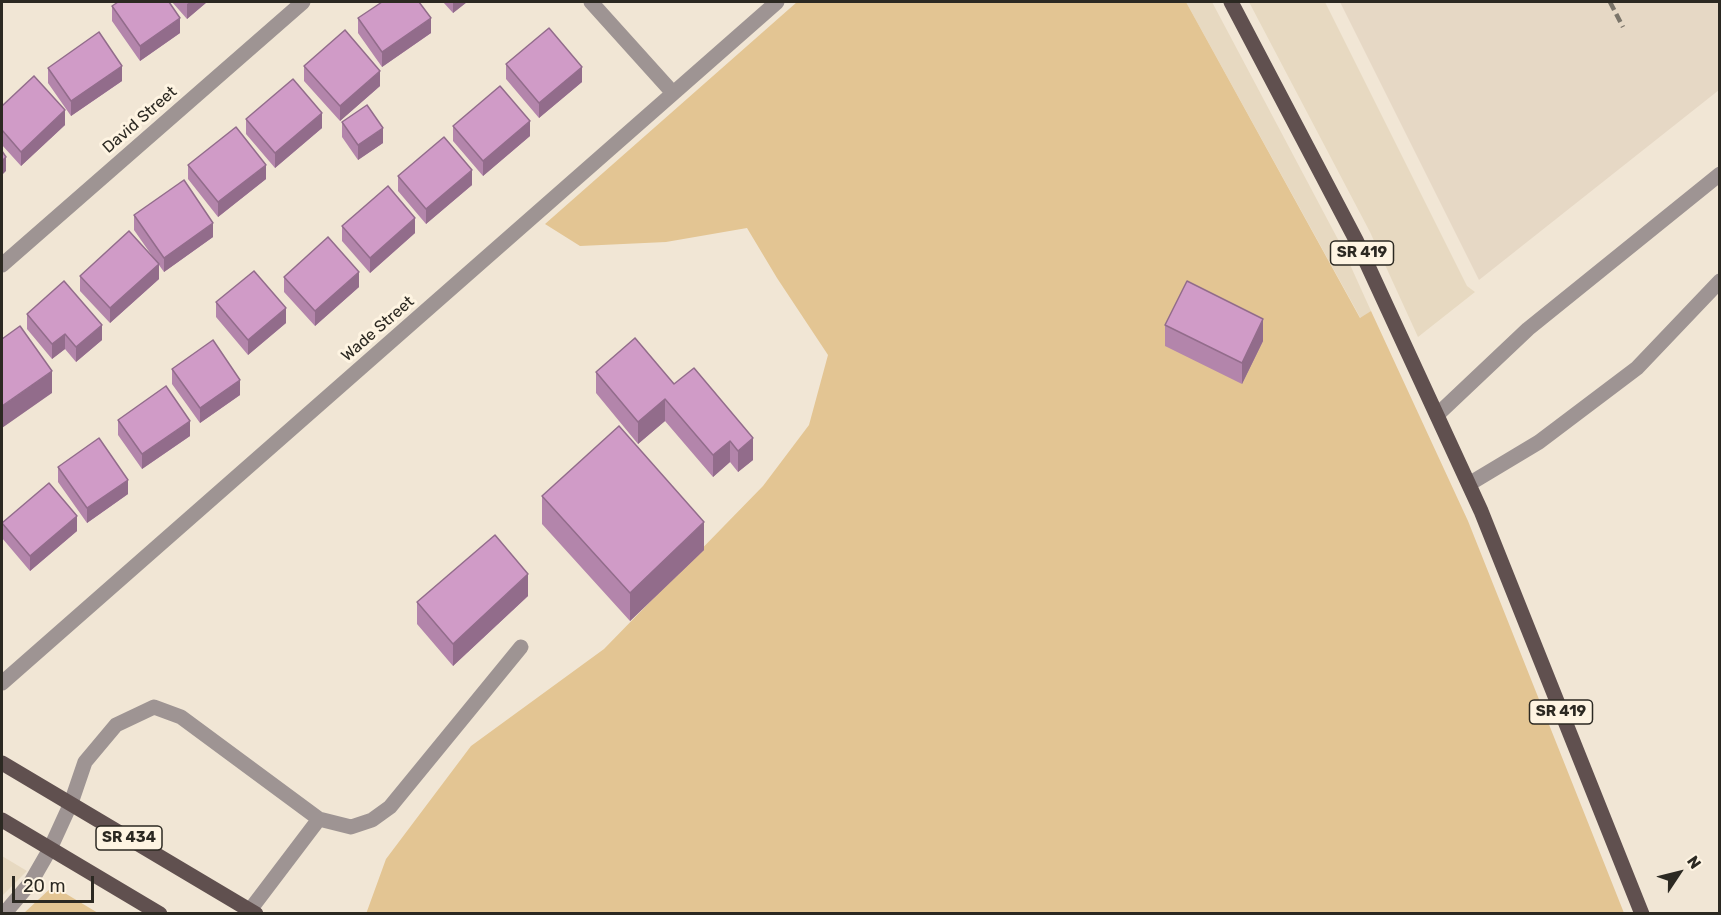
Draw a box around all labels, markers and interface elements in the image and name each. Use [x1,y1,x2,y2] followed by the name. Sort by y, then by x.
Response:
[99,83,181,157] street label: David Street
[1330,241,1394,265] road number: SR 419
[338,292,418,366] street label: Wade Street
[1530,700,1592,724] road number: SR 419
[96,826,162,850] road number: SR 434
[1649,843,1709,903] north arrow
[1683,852,1705,873] text: N
[15,864,98,902] scale bar
[23,875,65,897] text: 20 m

